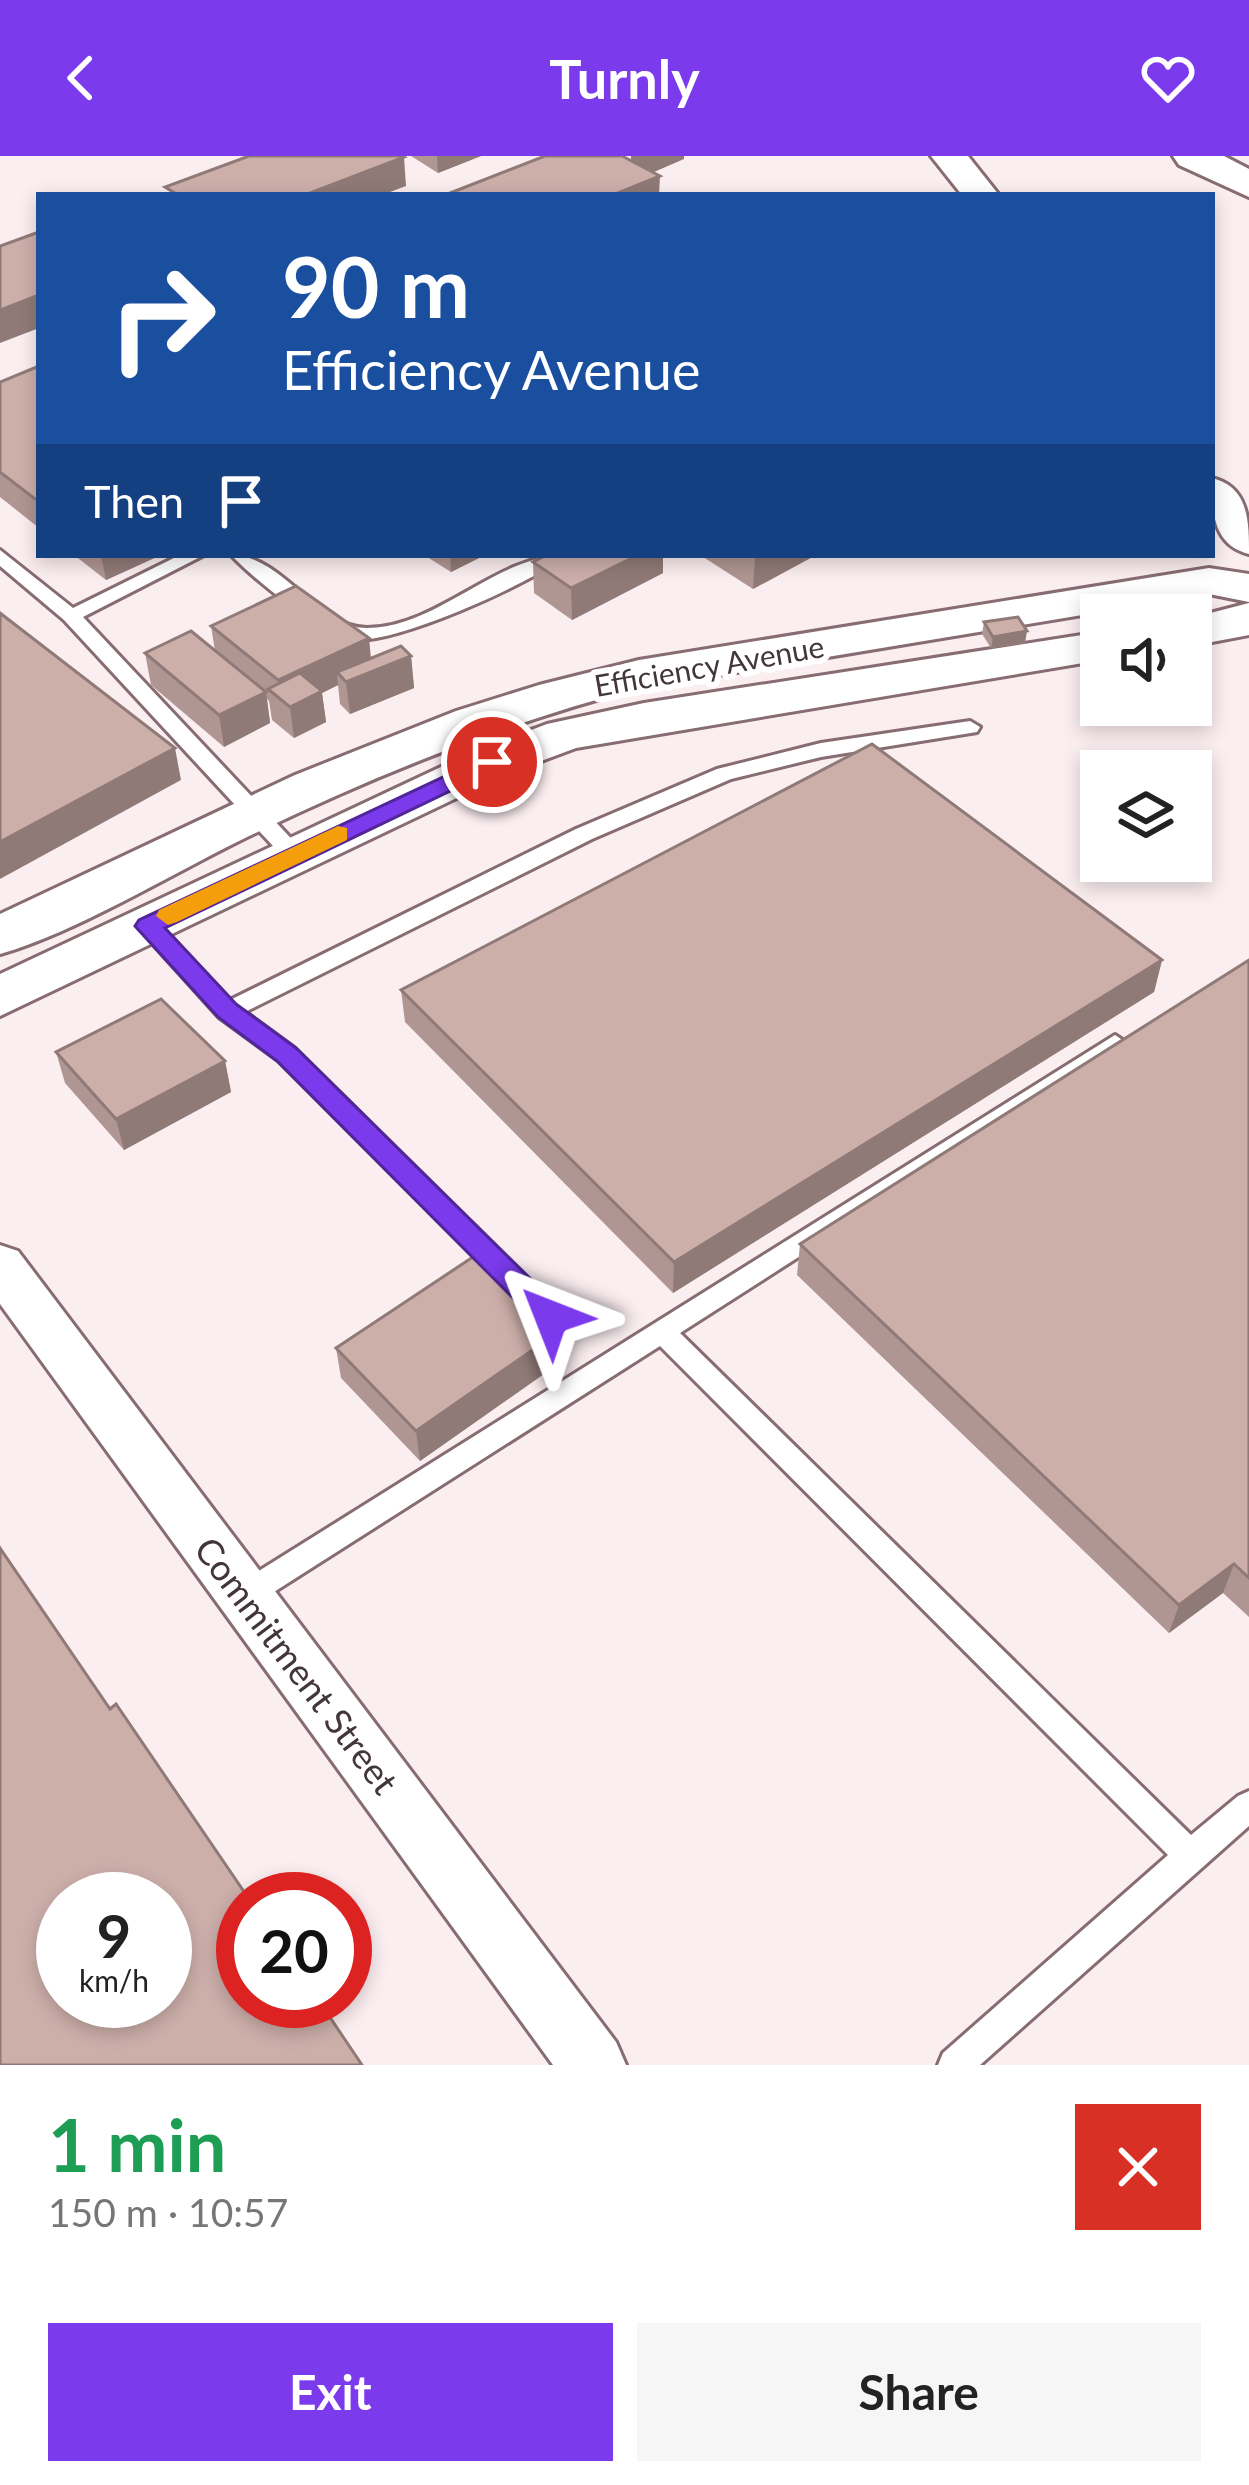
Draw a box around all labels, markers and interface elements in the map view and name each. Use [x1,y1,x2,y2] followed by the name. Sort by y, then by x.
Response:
[48,45,114,111] icon: back
[1135,45,1201,111] icon: heart
[549,46,700,111] text: Turnly
[282,235,470,336] text: 90 m
[84,240,240,396] icon: right
[282,337,700,402] text: Efficiency Avenue
[208,468,274,534] icon: arrive
[84,474,184,528] text: Then
[1080,594,1212,882] map controls
[1080,594,1212,726] button: sound
[591,627,827,703] street label: Efficiency Avenue
[441,711,543,813] pin
[459,729,525,795] icon: arrive
[1080,750,1212,882] button: layers
[488,1254,614,1380] position arrow
[186,1528,408,1802] street label: Commitment Street
[216,1872,372,2028] speed limit sign: 20
[97,1899,131,1971] text: 9
[79,1962,149,1998] text: km/h
[48,2101,226,2187] text: 1 min
[1075,2104,1201,2230] button: close
[48,2189,288,2235] text: 150 m · 10:57
[48,2323,613,2461] button: Exit
[637,2323,1201,2461] button: Share

